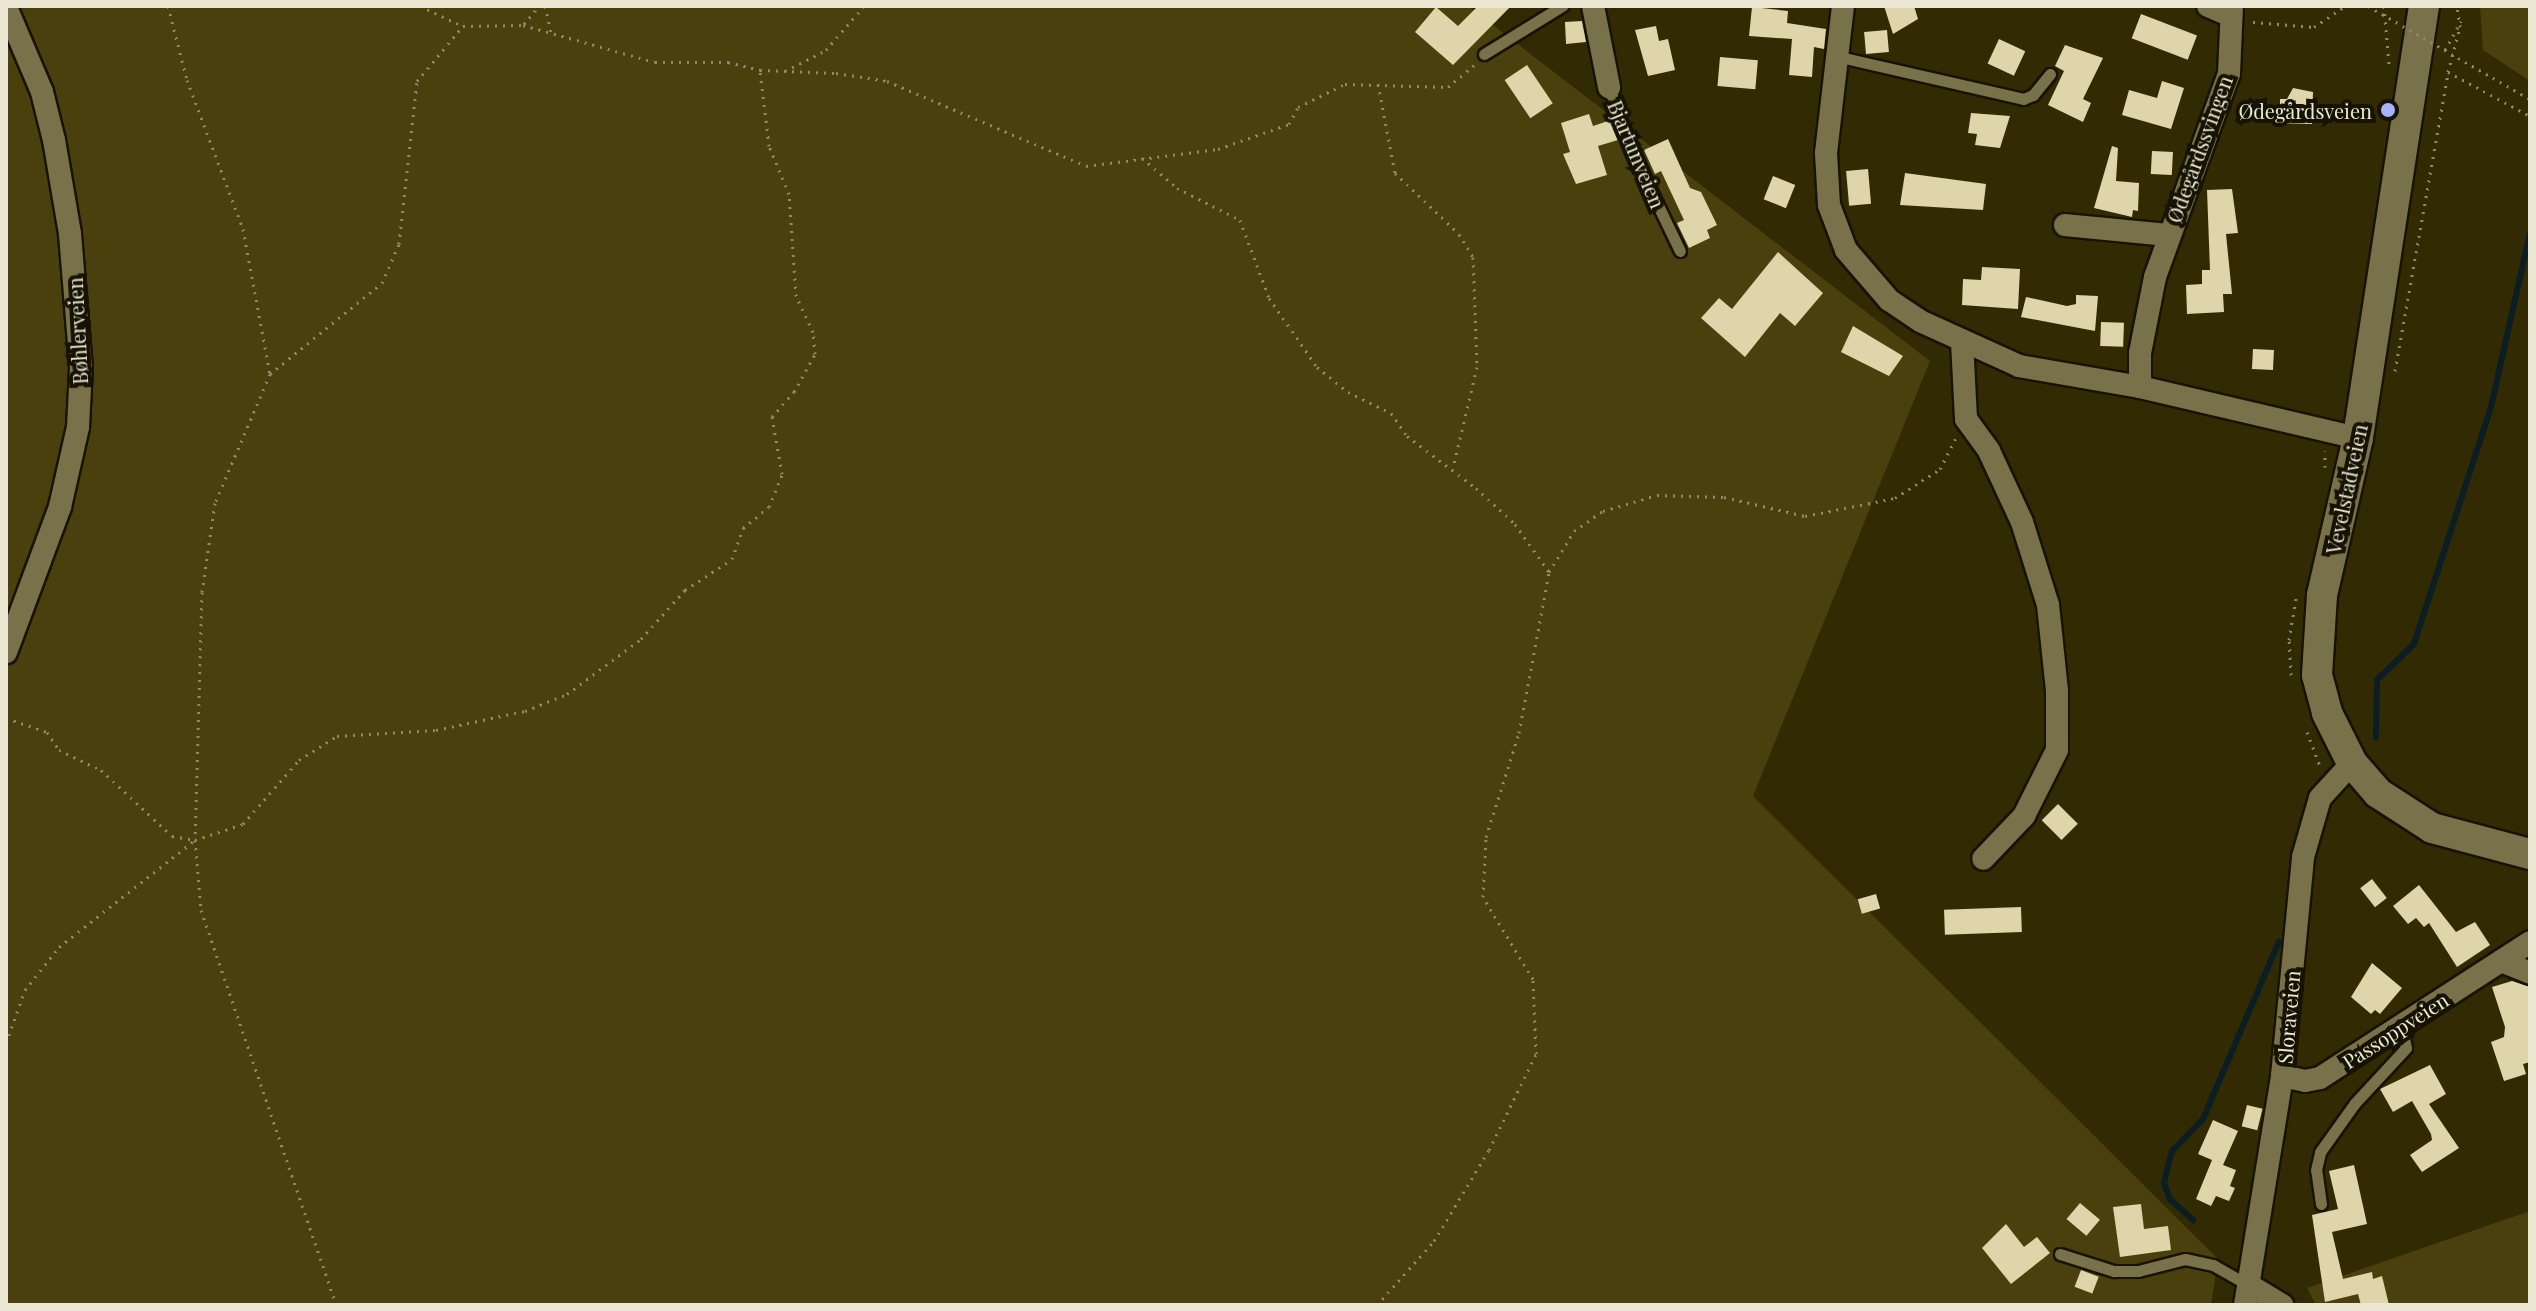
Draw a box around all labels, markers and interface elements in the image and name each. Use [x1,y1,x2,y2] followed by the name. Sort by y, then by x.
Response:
[2161,72,2237,226] street label: Ødegårdssvingen
[1604,97,1670,211] street label: Bjartunveien
[2238,98,2372,122] place label: Ødegårdsveien
[2379,101,2397,119] marker: Ødegårdsveien
[62,277,92,385] street label: Bøhlerveien
[2321,422,2371,556] street label: Vevelstadveien
[2272,969,2304,1065] street label: Sloraveien
[2338,987,2452,1073] street label: Passoppveien

